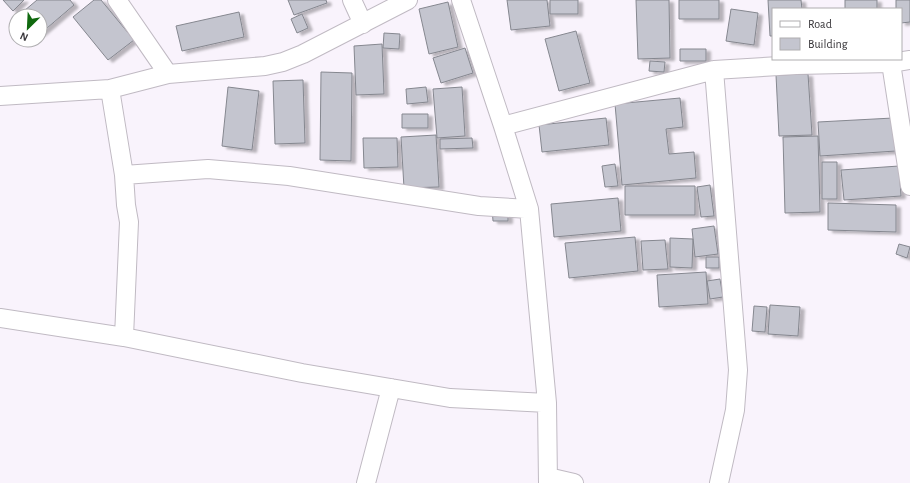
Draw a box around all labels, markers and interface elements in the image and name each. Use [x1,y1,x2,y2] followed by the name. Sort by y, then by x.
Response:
[8,8,48,48] north arrow
[772,8,902,60] legend
[808,18,832,30] text: Road
[18,30,30,43] text: N
[808,38,848,50] text: Building

